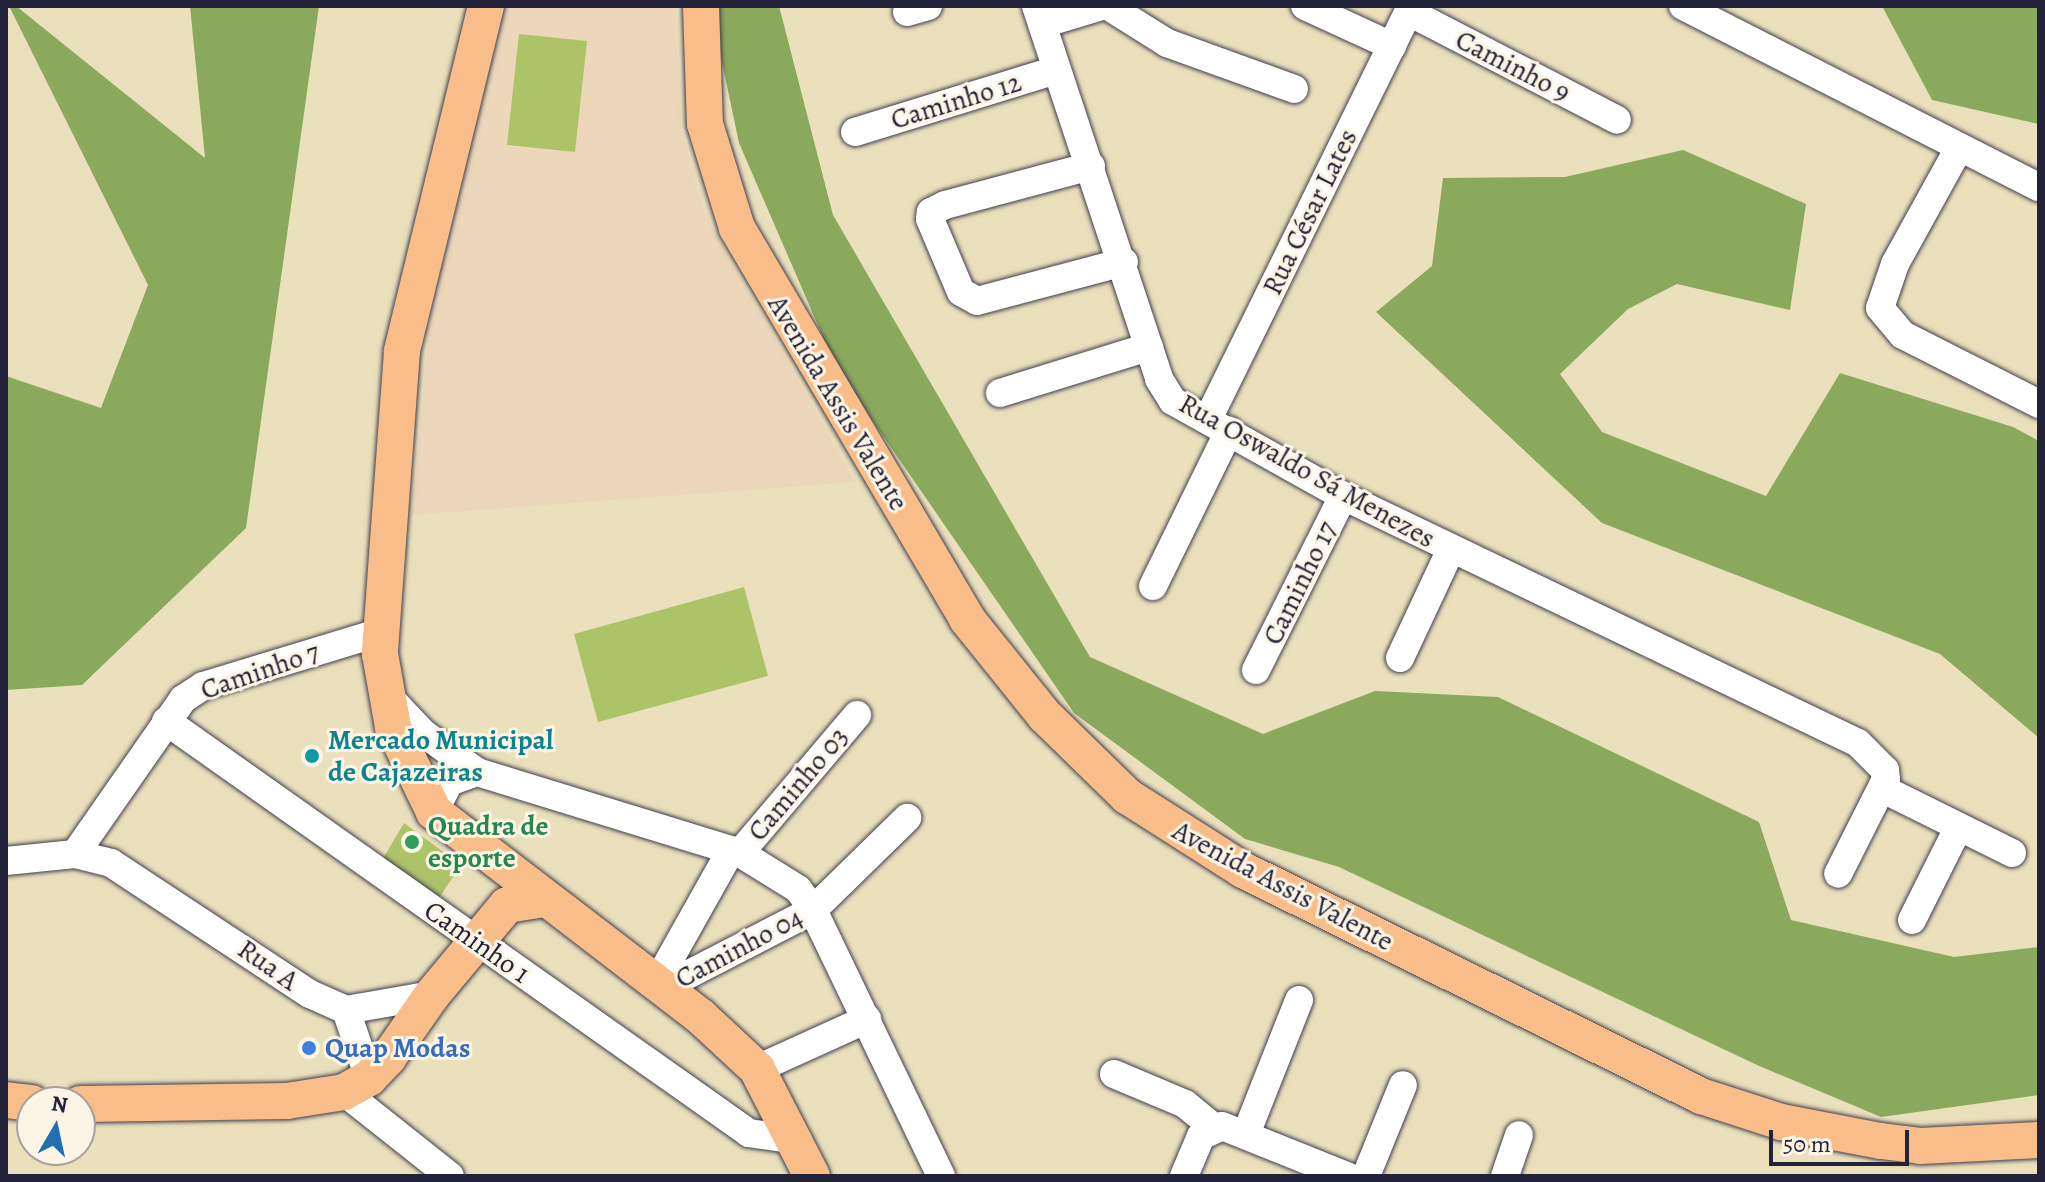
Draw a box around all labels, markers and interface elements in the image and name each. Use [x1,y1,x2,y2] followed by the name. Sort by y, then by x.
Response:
[1450,23,1576,109] street label: Caminho 9
[887,65,1025,137] street label: Caminho 12
[1255,124,1365,300] street label: Rua César Lates
[760,289,916,517] street label: Avenida Assis Valente
[1173,387,1441,555] street label: Rua Oswaldo Sá Menezes
[1256,516,1344,650] street label: Caminho 17
[196,635,324,707] street label: Caminho 7
[741,720,855,848] street label: Caminho 03
[328,723,553,789] place label: Mercado Municipal de Cajazeiras
[303,747,321,765] marker: Mercado Municipal de Cajazeiras
[428,809,548,875] place label: Quadra de esporte
[1167,814,1399,958] street label: Avenida Assis Valente
[403,833,421,851] marker: Quadra de esporte
[418,894,536,990] street label: Caminho 1
[670,901,808,995] street label: Caminho 04
[231,932,305,998] street label: Rua A
[325,1031,470,1065] place label: Quap Modas
[300,1039,318,1057] marker: Quap Modas
[16,1086,96,1166] north arrow
[49,1088,70,1120] text: N
[1773,1114,1913,1164] scale bar
[1783,1128,1831,1160] text: 50 m

